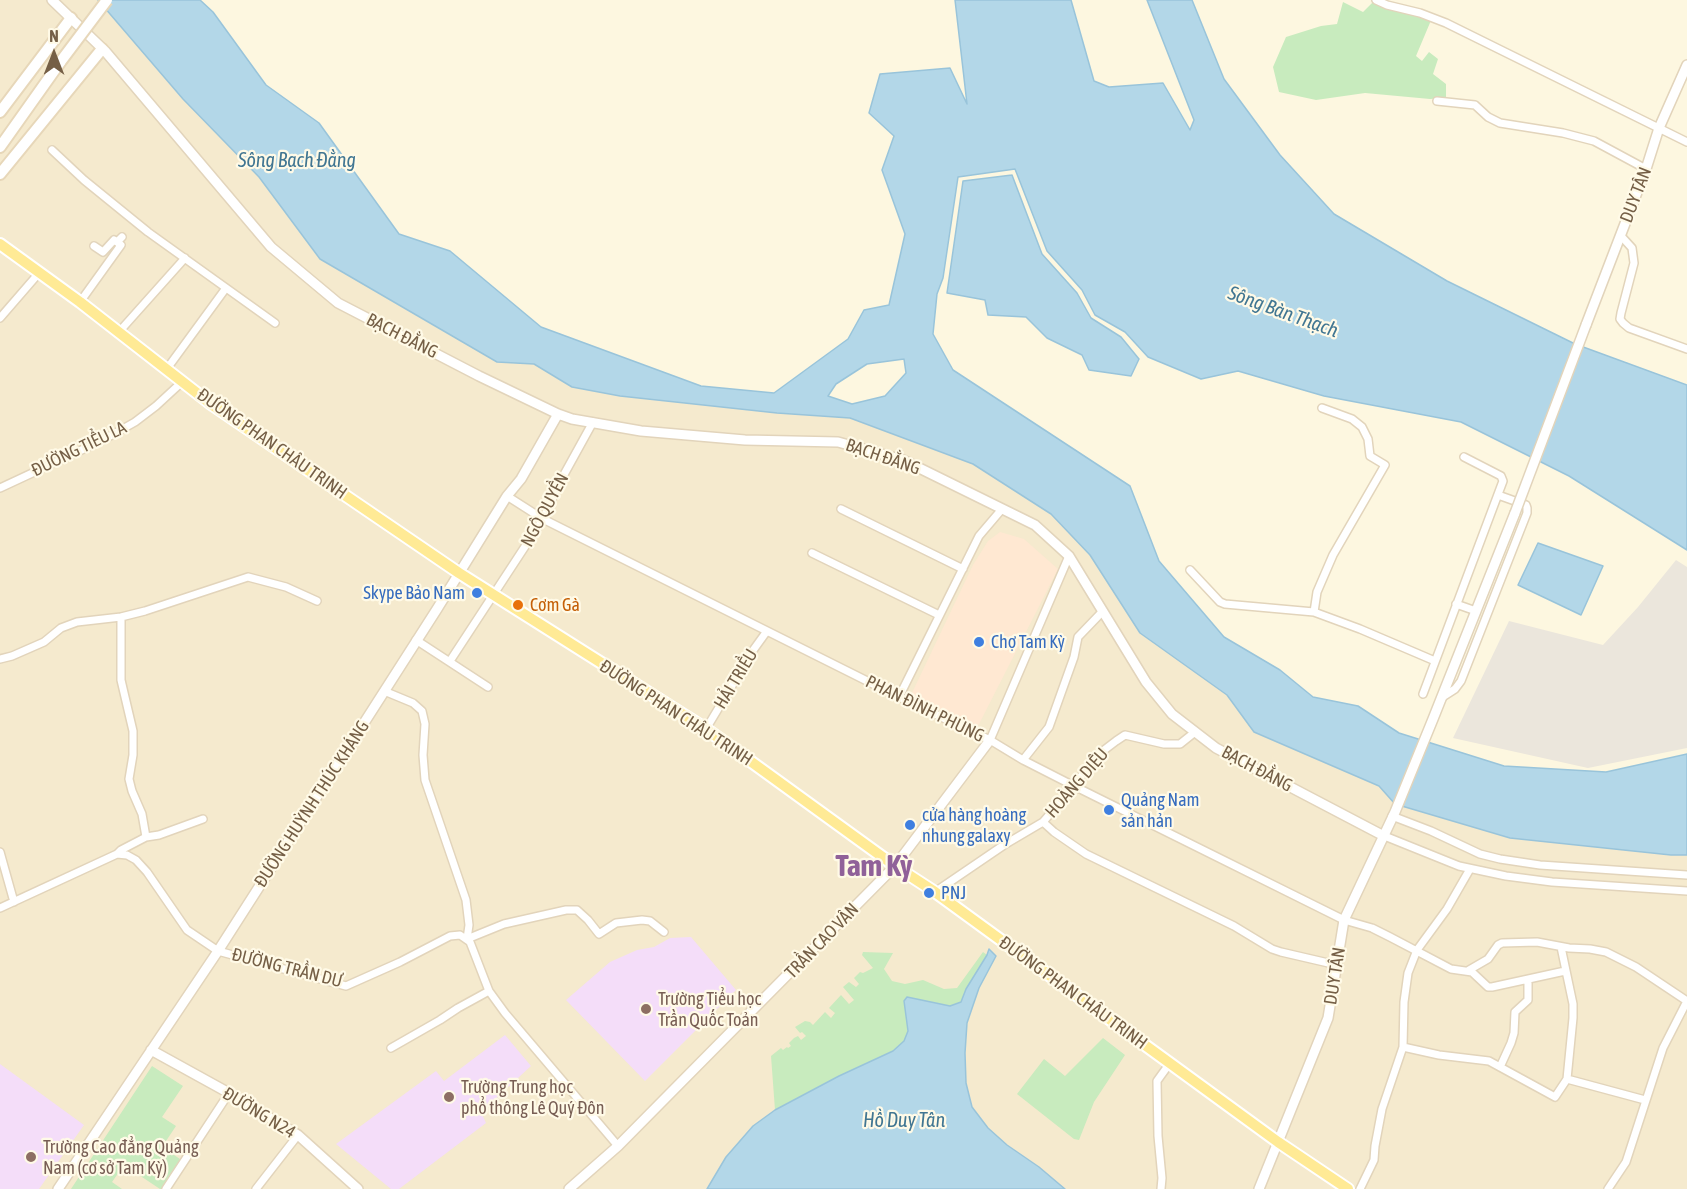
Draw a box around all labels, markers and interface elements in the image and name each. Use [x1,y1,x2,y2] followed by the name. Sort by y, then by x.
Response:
[24,24,84,84] north arrow
[49,27,59,45] text: N
[238,149,356,173] water label: Sông Bạch Đằng
[1616,164,1656,226] street label: DUY TÂN
[1225,281,1341,343] water label: Sông Bàn Thạch
[363,309,441,363] street label: BẠCH ĐẰNG
[193,384,351,504] street label: ĐƯỜNG PHAN CHÂU TRINH
[28,417,130,481] street label: ĐƯỜNG TIỂU LA
[843,434,923,480] street label: BẠCH ĐẰNG
[517,469,573,551] street label: NGÔ QUYỀN
[363,582,465,604] place label: Skype Bảo Nam
[470,586,484,600] marker: Skype Bảo Nam
[530,594,580,616] place label: Cơm Gà
[511,598,525,612] marker: Cơm Gà
[991,631,1065,653] place label: Chợ Tam Kỳ
[972,635,986,649] marker: Chợ Tam Kỳ
[710,645,762,713] street label: HẢI TRIỀU
[595,655,757,771] street label: ĐƯỜNG PHAN CHÂU TRINH
[862,671,988,747] street label: PHAN ĐÌNH PHÙNG
[250,717,374,891] street label: ĐƯỜNG HUỲNH THÚC KHÁNG
[1218,741,1296,797] street label: BẠCH ĐẰNG
[1041,744,1113,822] street label: HOÀNG DIỆU
[1121,789,1199,832] place label: Quảng Nam sản hản
[1102,803,1116,817] marker: Quảng Nam sản hản
[922,804,1026,846] place label: cửa hàng hoàng nhung galaxy
[903,818,917,832] marker: cửa hàng hoàng nhung galaxy
[836,849,912,885] district label: Tam Kỳ
[941,882,966,904] place label: PNJ
[922,886,936,900] marker: PNJ
[781,899,863,983] street label: TRẦN CAO VÂN
[995,932,1151,1054] street label: ĐƯỜNG PHAN CHÂU TRINH
[229,944,345,992] street label: ĐƯỜNG TRẦN DƯ
[1320,946,1350,1006] street label: DUY TÂN
[658,988,761,1030] place label: Trường Tiểu học Trần Quốc Toản
[639,1002,653,1016] marker: Trường Tiểu học Trần Quốc Toản
[461,1076,604,1118] place label: Trường Trung học phổ thông Lê Quý Đôn
[219,1083,299,1143] street label: ĐƯỜNG N24
[442,1090,456,1104] marker: Trường Trung học phổ thông Lê Quý Đôn
[863,1109,945,1133] water label: Hồ Duy Tân
[43,1136,199,1178] place label: Trường Cao đẳng Quảng Nam (cơ sở Tam Kỳ)
[24,1150,38,1164] marker: Trường Cao đẳng Quảng Nam (cơ sở Tam Kỳ)

